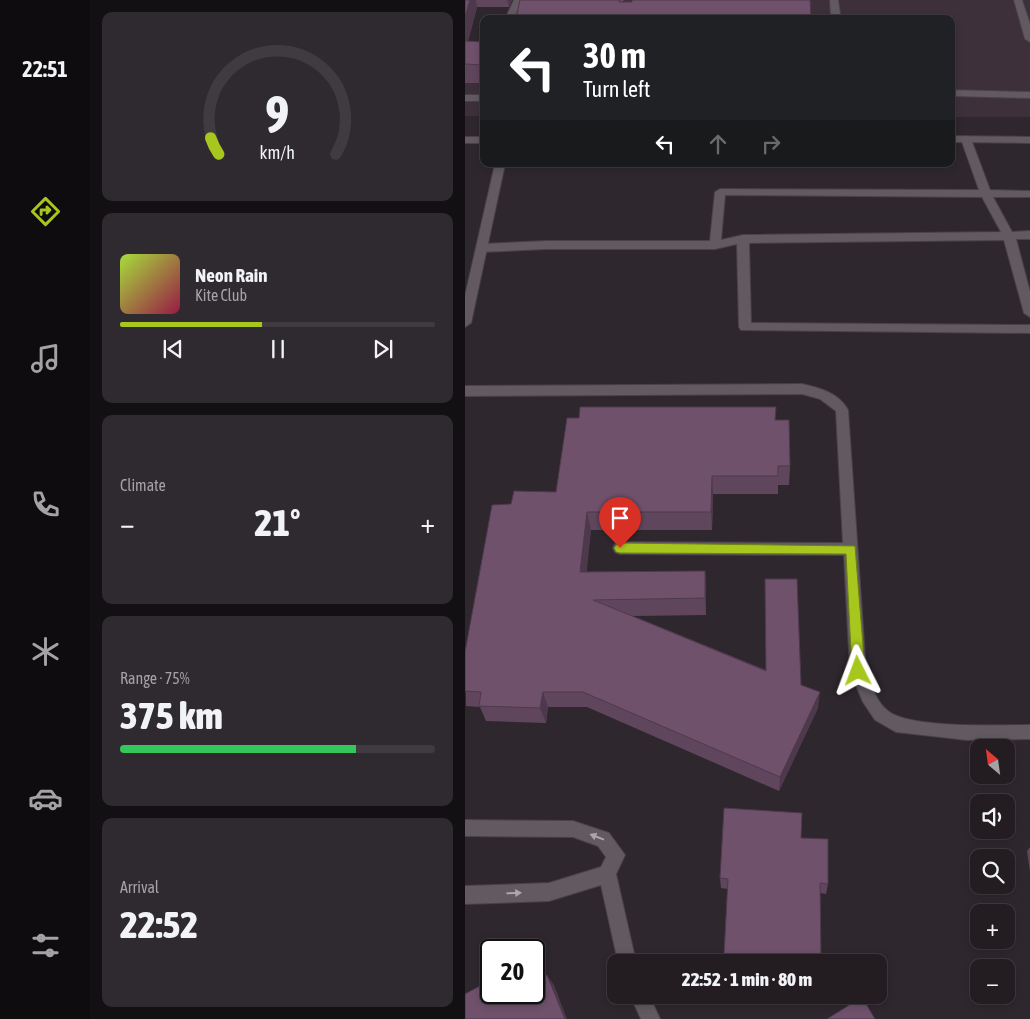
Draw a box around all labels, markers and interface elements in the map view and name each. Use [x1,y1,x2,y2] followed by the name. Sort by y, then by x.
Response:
[500,35,565,100] icon: left
[583,35,646,75] text: 30 m
[22,56,68,82] text: 22:51
[583,76,650,102] text: Turn left
[265,84,290,144] text: 9
[651,130,679,158] icon: left
[704,130,732,158] icon: ahead
[757,130,785,158] icon: right
[260,142,295,163] text: km/h
[28,194,63,229] icon: directions
[195,264,267,286] text: Neon Rain
[195,286,247,304] text: Kite Club
[159,335,187,363] icon: previous
[264,335,292,363] icon: pause
[369,335,397,363] icon: next
[28,341,63,376] icon: music
[120,476,166,494] text: Climate
[28,487,63,522] icon: phone
[599,497,641,548] pin
[254,501,301,544] text: 21°
[606,504,634,532] icon: arrive
[120,507,135,539] text: −
[420,507,435,539] text: +
[28,634,63,669] icon: climate
[831,644,883,696] position arrow
[120,669,190,687] text: Range · 75%
[120,694,223,737] text: 375 km
[970,739,1015,784] north arrow
[970,739,1015,1004] map controls
[28,781,63,816] icon: car
[970,794,1015,839] button: sound
[589,833,604,841] one-way arrow
[970,849,1015,894] button: search
[120,878,159,896] text: Arrival
[506,889,522,897] one-way arrow
[120,903,198,946] text: 22:52
[970,904,1015,949] button: +
[28,928,63,963] icon: filters
[480,939,545,1004] speed limit sign: 20
[970,959,1015,1004] button: −
[682,968,812,990] text: 22:52 · 1 min · 80 m

